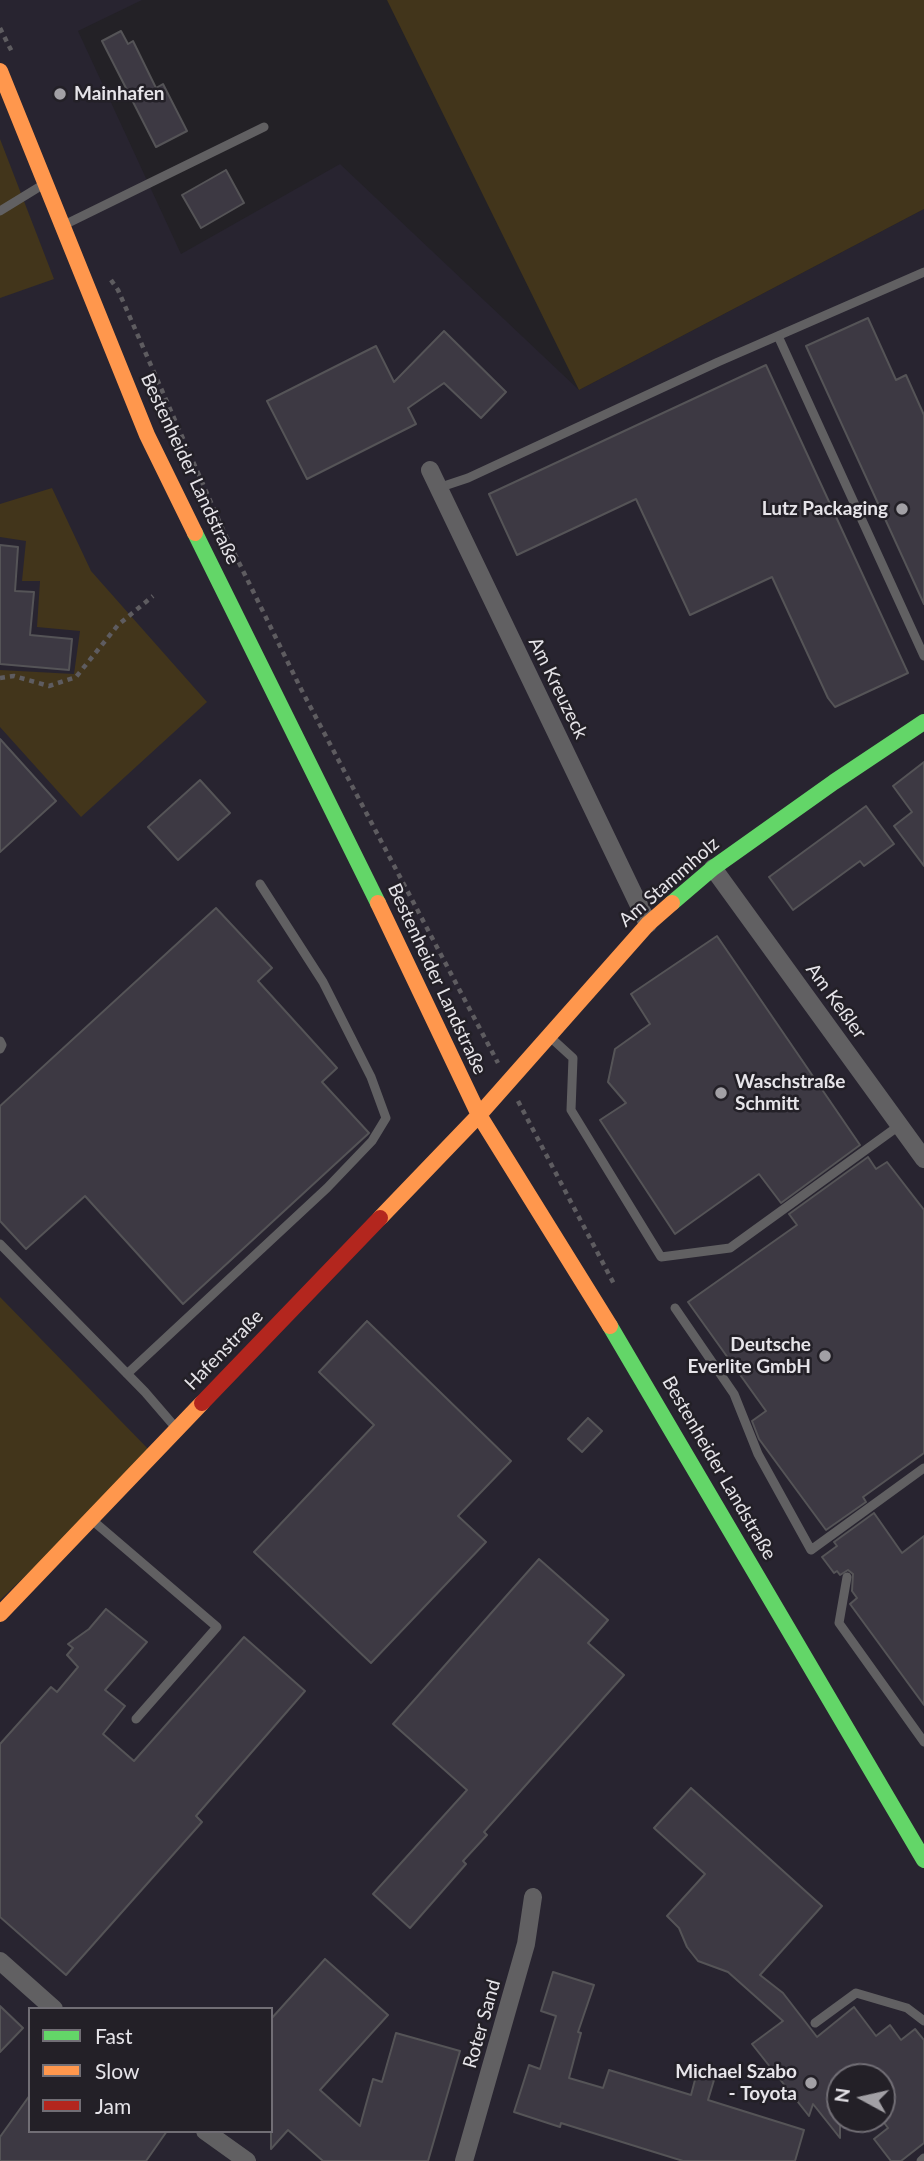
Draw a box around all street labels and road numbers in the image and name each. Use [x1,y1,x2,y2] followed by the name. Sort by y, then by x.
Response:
[136,370,244,568] street label: Bestenheider Landstraße
[524,633,592,743] street label: Am Kreuzeck
[614,832,724,932] street label: Am Stammholz
[383,880,491,1078] street label: Bestenheider Landstraße
[801,959,871,1043] street label: Am Keßler
[180,1305,268,1395] street label: Hafenstraße
[657,1372,781,1564] street label: Bestenheider Landstraße
[458,1977,506,2071] street label: Roter Sand

